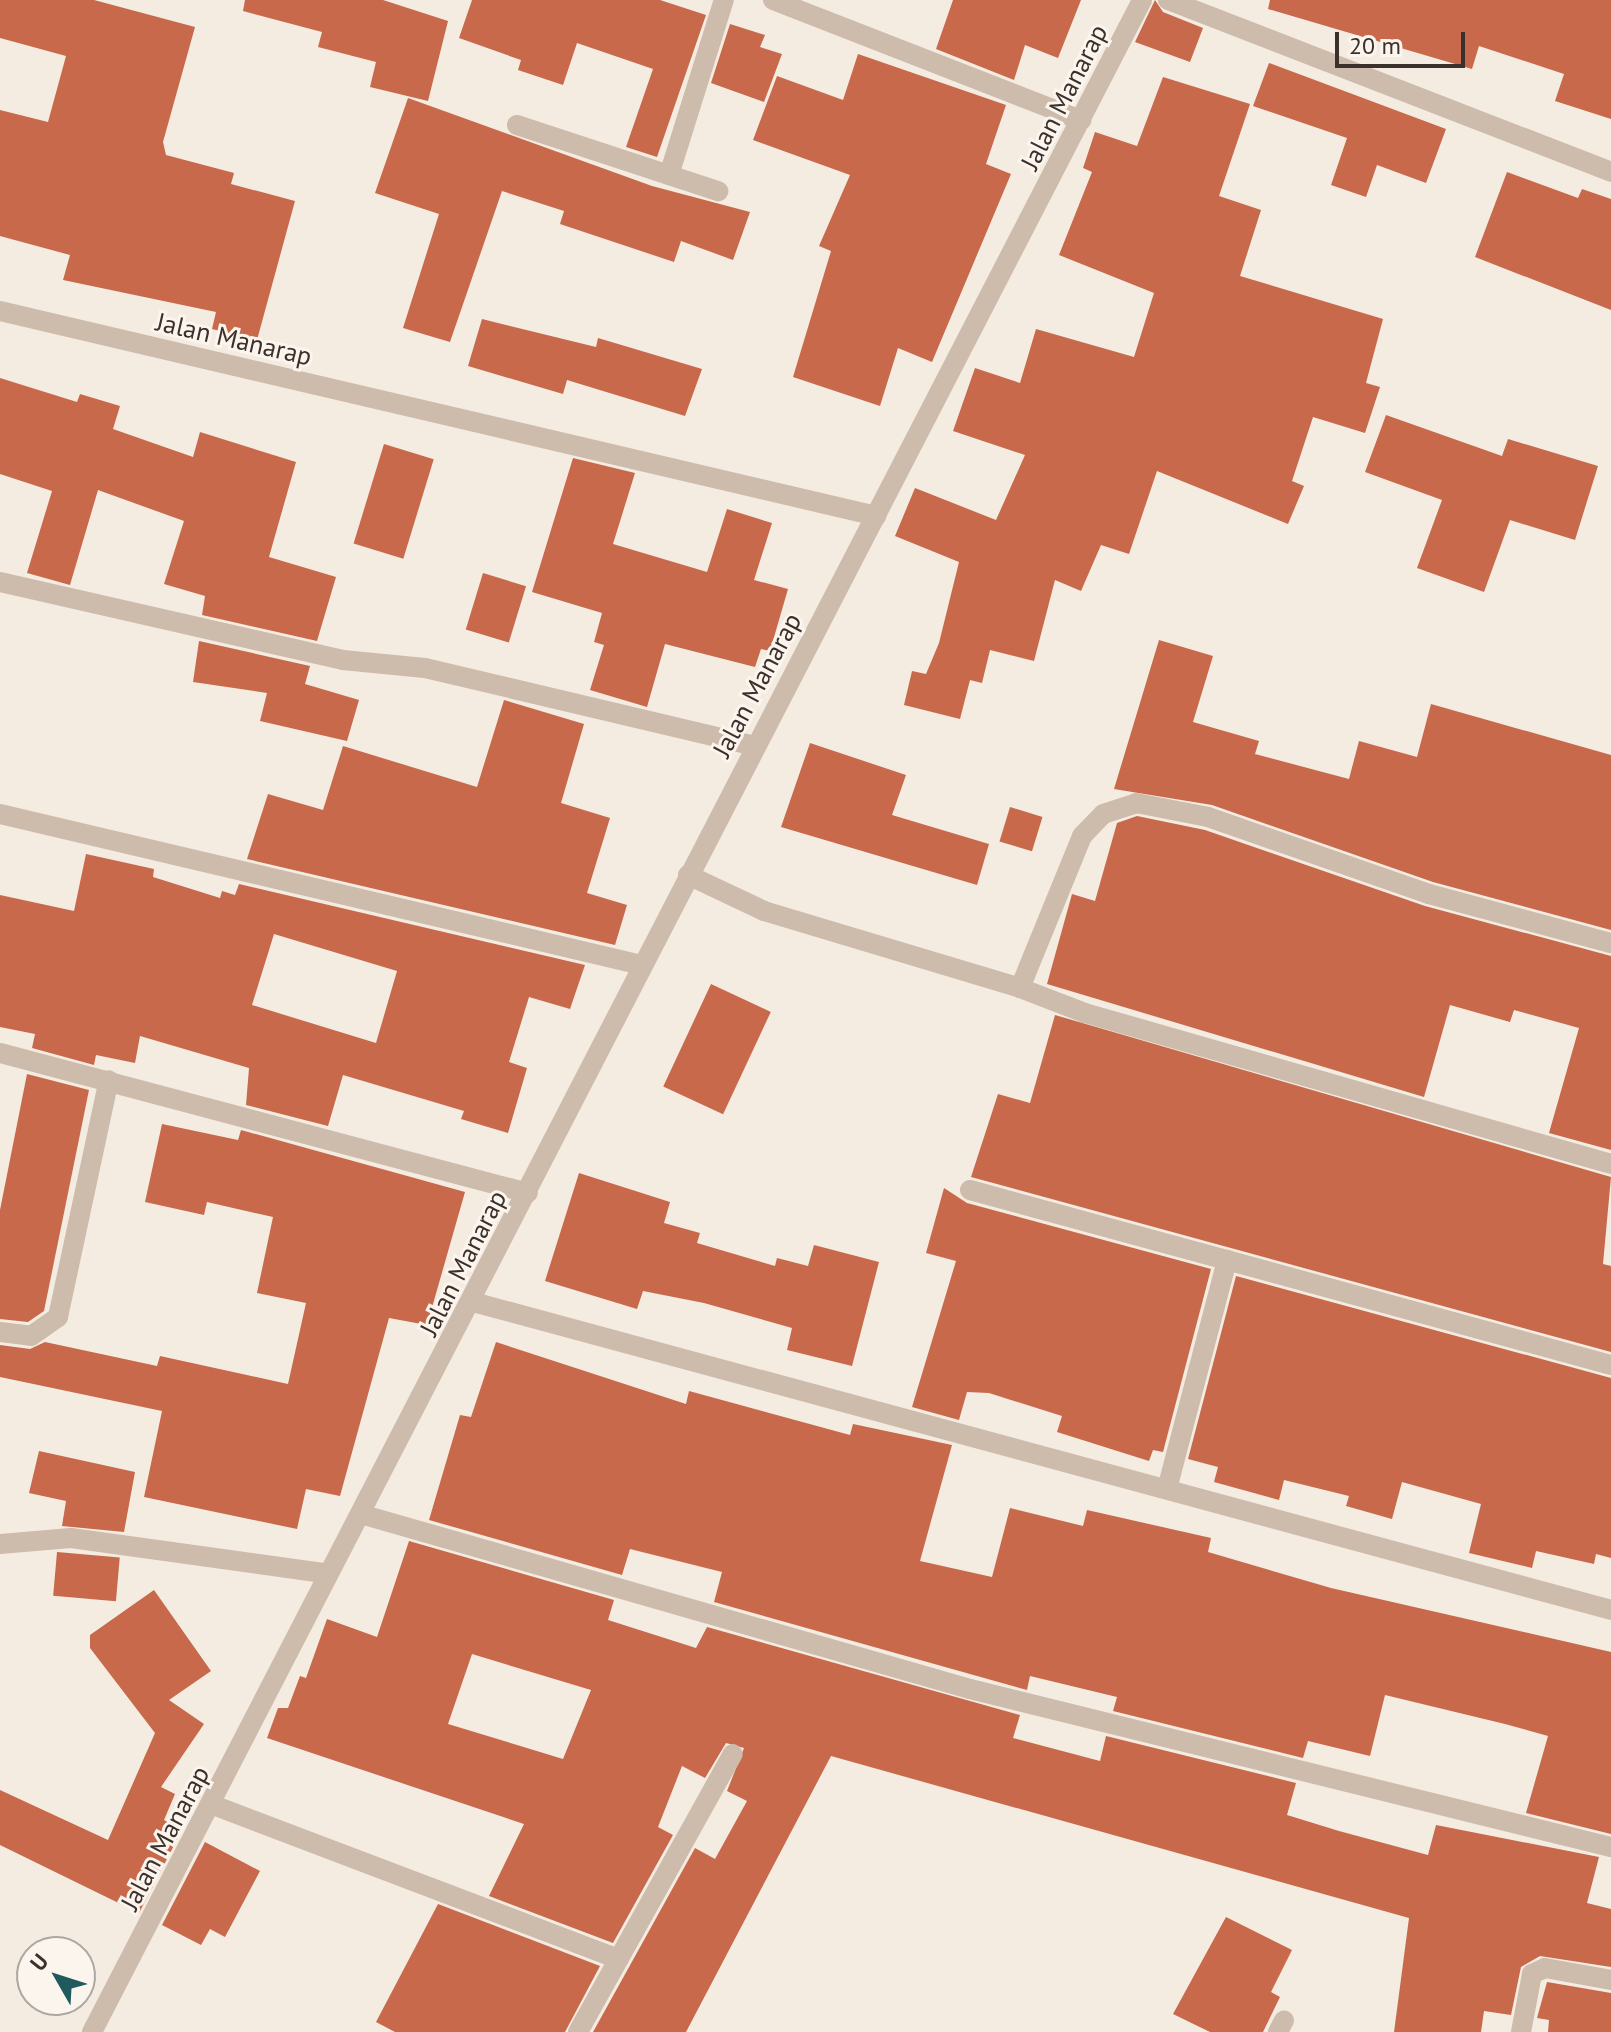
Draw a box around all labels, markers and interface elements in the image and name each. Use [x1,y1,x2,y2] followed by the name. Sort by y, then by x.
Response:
[1339,16,1469,66] scale bar
[1014,19,1114,175] street label: Jalan Manarap
[1349,30,1401,61] text: 20 m
[153,306,315,372] street label: Jalan Manarap
[706,608,808,762] street label: Jalan Manarap
[413,1185,513,1341] street label: Jalan Manarap
[114,1761,216,1915] street label: Jalan Manarap
[16,1936,96,2016] north arrow
[24,1948,54,1976] text: U

